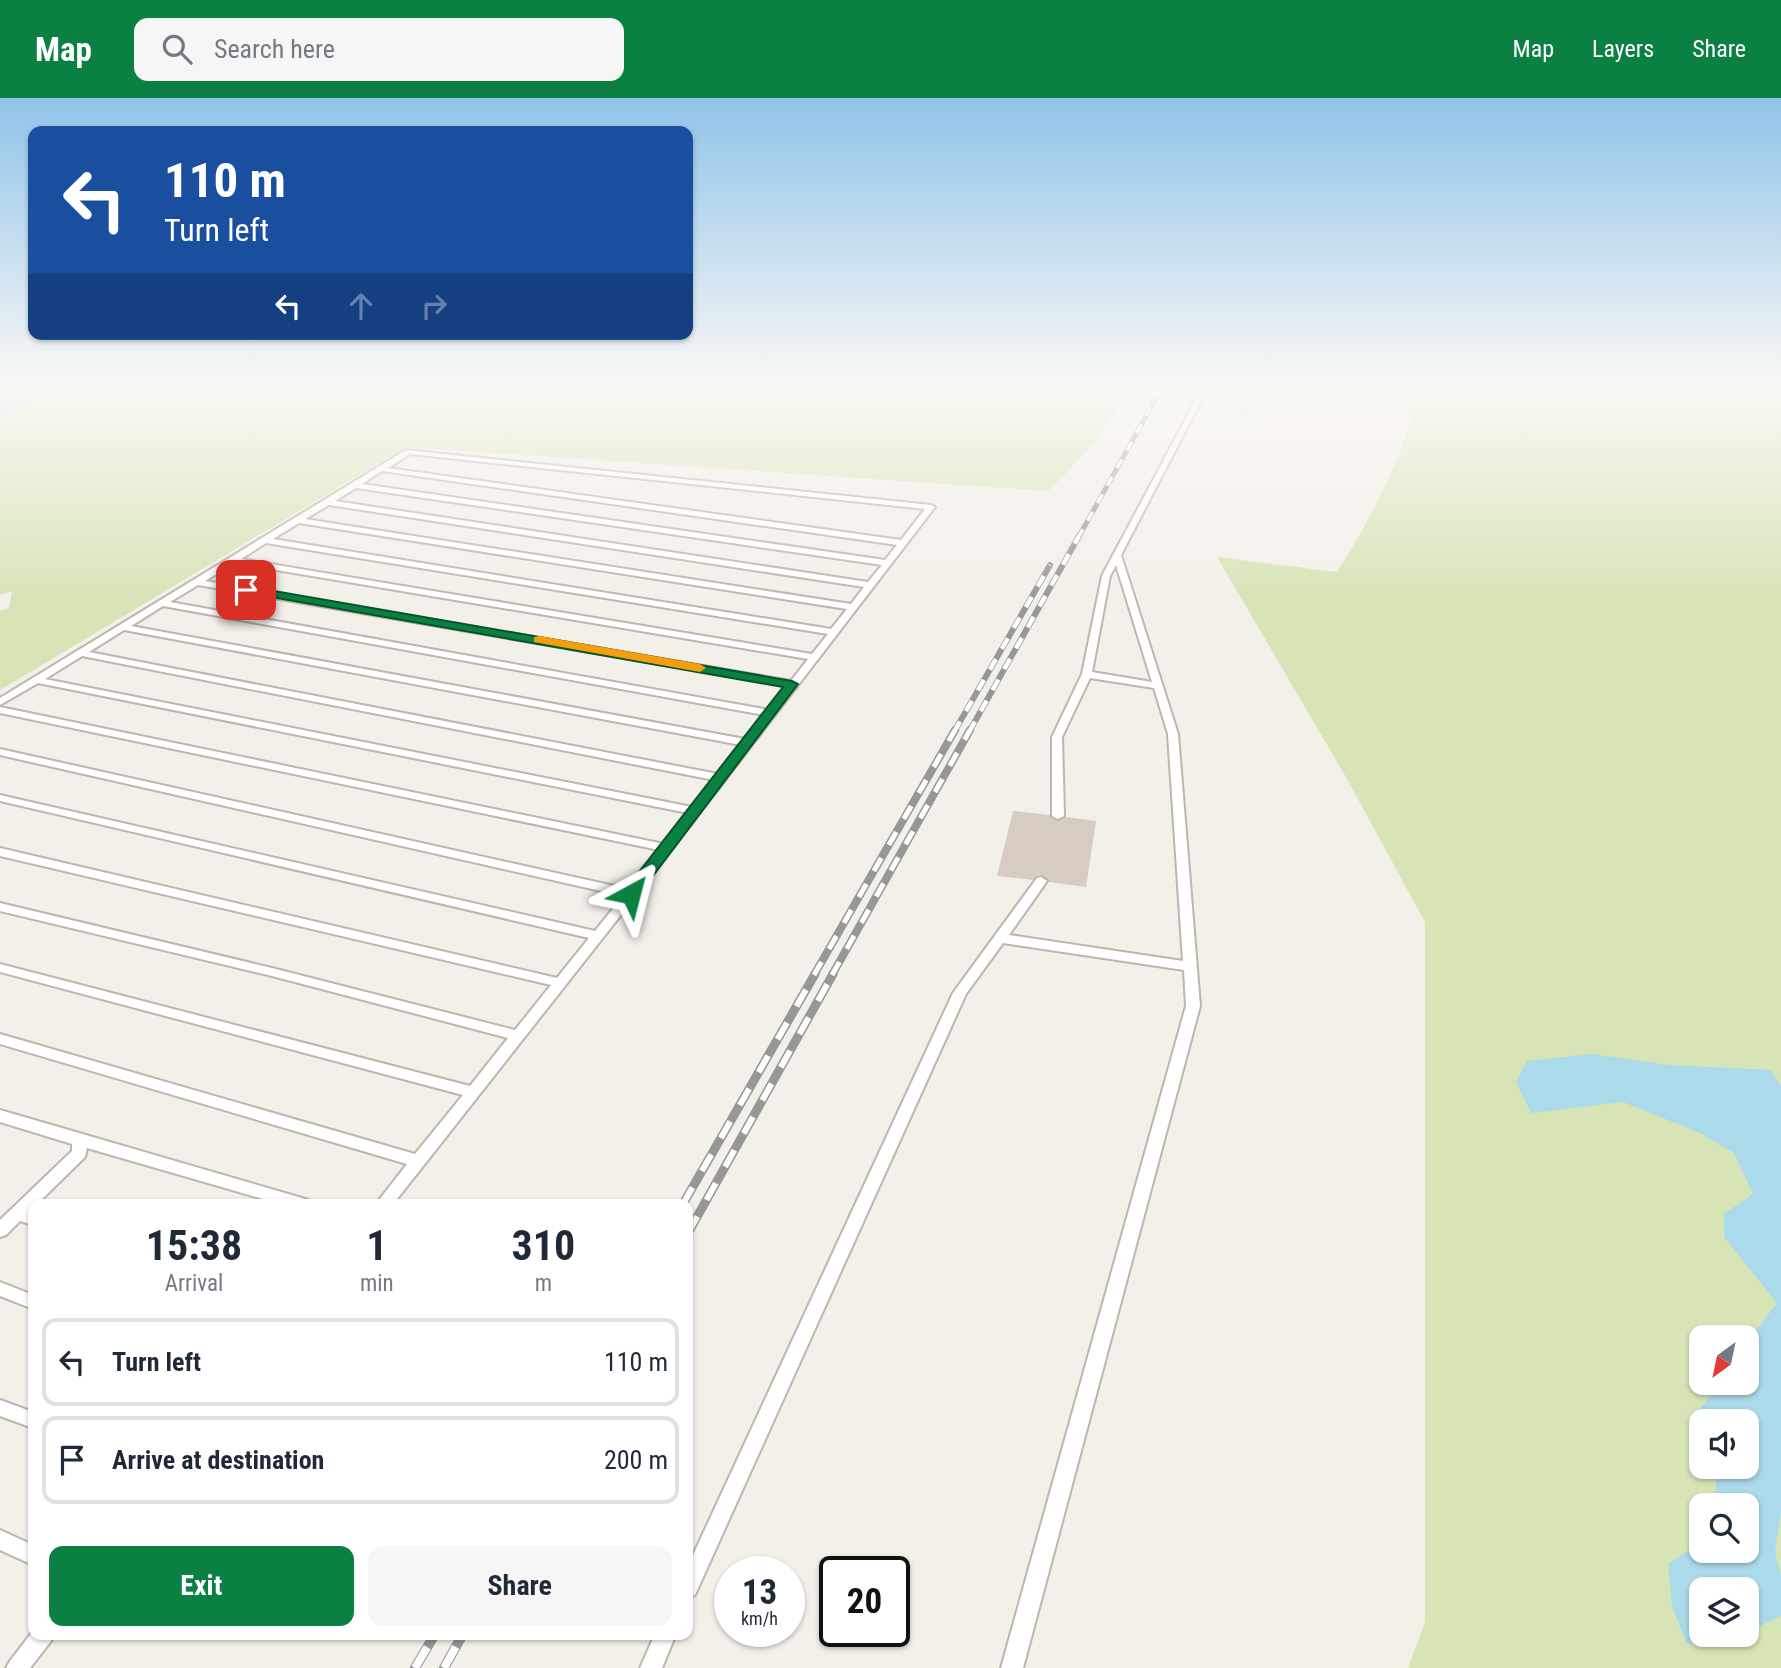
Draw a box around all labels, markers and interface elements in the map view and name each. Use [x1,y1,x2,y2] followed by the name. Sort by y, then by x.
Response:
[134,18,624,81] search box
[35,30,92,69] text: Map
[158,30,196,68] icon: search
[214,34,335,64] text: Search here
[1513,35,1554,63] text: Map
[1592,35,1654,63] text: Layers
[1692,35,1746,63] text: Share
[164,152,286,209] text: 110 m
[49,154,140,245] icon: left
[164,211,269,249] text: Turn left
[269,287,307,325] icon: left
[342,287,380,325] icon: ahead
[415,287,453,325] icon: right
[216,560,276,620] pin
[227,571,265,609] icon: arrive
[594,857,668,931] position arrow
[146,1221,242,1270] text: 15:38
[366,1221,387,1270] text: 1
[511,1221,575,1270] text: 310
[165,1270,223,1297] text: Arrival
[360,1270,394,1297] text: min
[535,1270,552,1297] text: m
[1689,1325,1759,1395] north arrow
[1689,1325,1759,1647] map controls
[53,1343,91,1381] icon: left
[112,1347,201,1377] text: Turn left
[604,1347,668,1377] text: 110 m
[1689,1409,1759,1479] button: sound
[53,1441,91,1479] icon: arrive
[112,1445,324,1475] text: Arrive at destination
[604,1445,668,1475] text: 200 m
[1689,1493,1759,1563] button: search
[49,1546,354,1626] button: Exit
[368,1546,672,1626] button: Share
[819,1556,910,1647] speed limit sign: 20
[742,1572,777,1613] text: 13
[1689,1577,1759,1647] button: layers
[741,1608,778,1629] text: km/h

